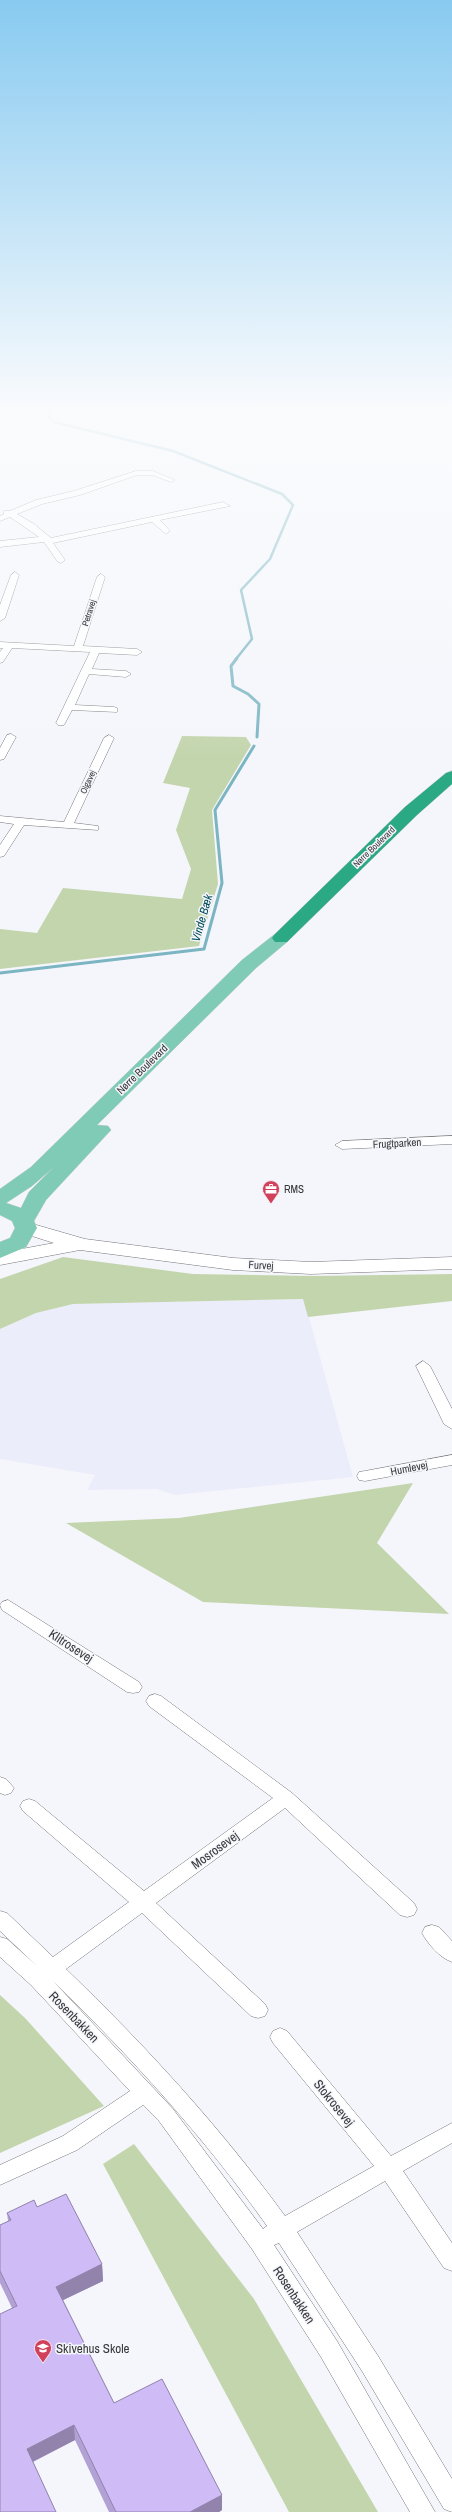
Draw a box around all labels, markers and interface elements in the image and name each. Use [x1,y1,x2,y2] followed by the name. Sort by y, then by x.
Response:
[79,598,99,628] street label: Petravej
[77,768,99,796] street label: Olgavej
[351,824,397,870] street label: Nørre Boulevard
[188,891,217,944] water label: Vinde Bæk
[114,1041,170,1097] street label: Nørre Boulevard
[372,1135,422,1151] street label: Frugtparken
[261,1179,281,1204] office icon: RMS
[284,1182,304,1196] place label: RMS
[248,1257,274,1273] street label: Furvej
[389,1458,429,1478] street label: Humlevej
[46,1625,96,1667] street label: Klitrosevej
[188,1827,242,1873] street label: Mosrosevej
[45,1988,103,2046] street label: Rosenbakken
[310,2076,358,2130] street label: Stokrosevej
[269,2263,319,2327] street label: Rosenbakken
[33,2338,53,2363] school or university icon: Skivehus Skole
[56,2340,130,2357] place label: Skivehus Skole

